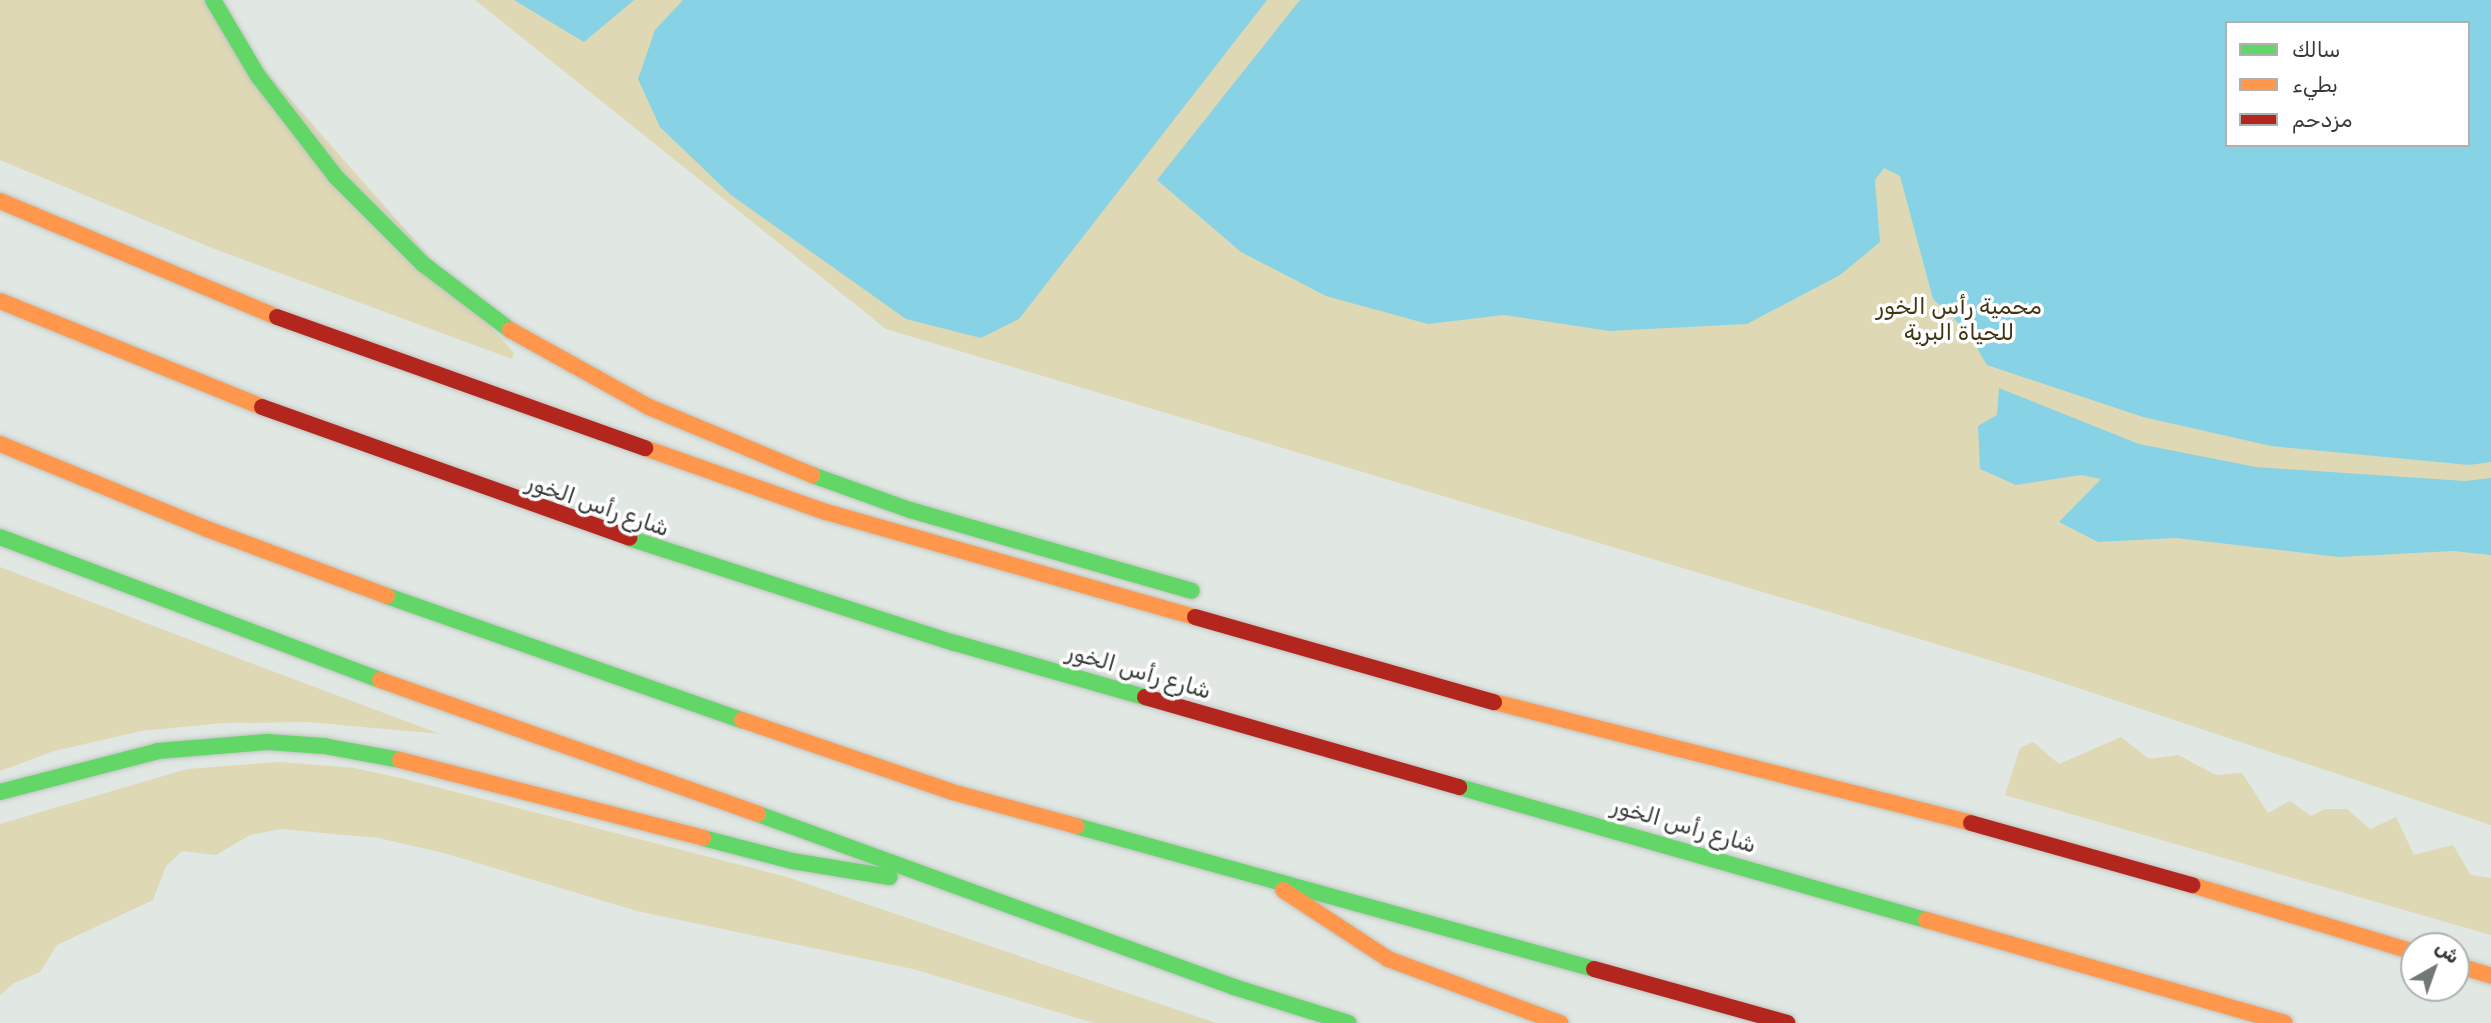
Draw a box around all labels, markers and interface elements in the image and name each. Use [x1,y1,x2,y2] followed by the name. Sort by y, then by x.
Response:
[2225,21,2470,147] legend
[2292,37,2340,62] text: سالك
[2292,72,2338,97] text: بطيء
[2292,107,2352,132] text: مزدحم
[1876,292,2042,346] park label: محمية رأس الخور للحياة البرية
[523,468,673,542] street label: شارع رأس الخور
[1064,637,1214,705] street label: شارع رأس الخور
[1609,791,1759,859] street label: شارع رأس الخور
[2400,932,2470,1002] north arrow
[2431,936,2464,969] text: ش

